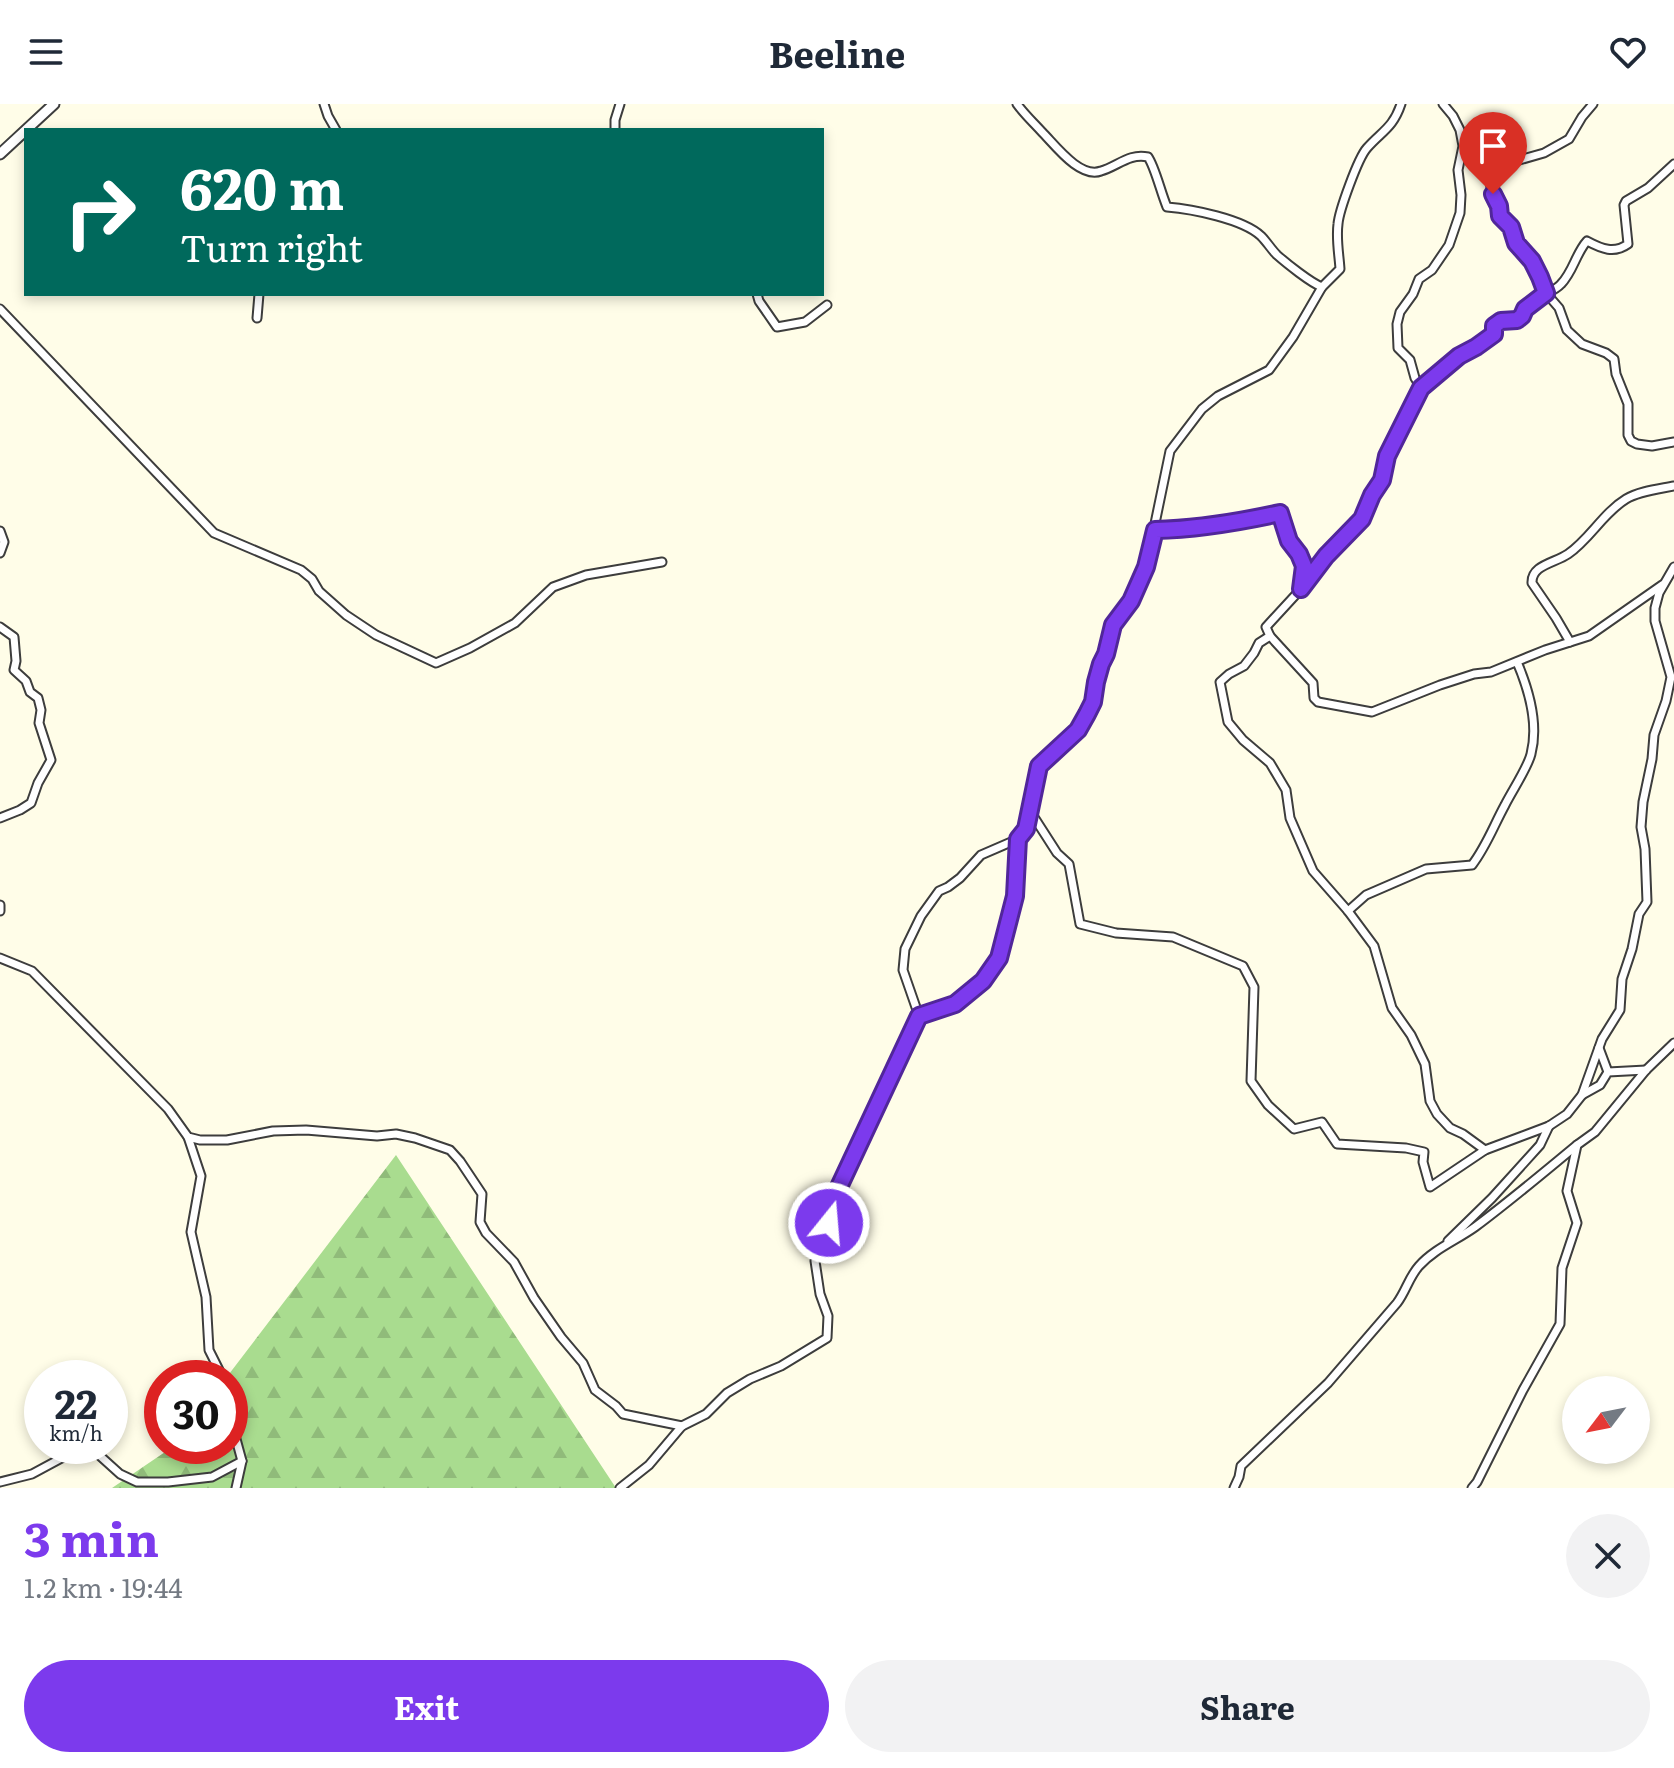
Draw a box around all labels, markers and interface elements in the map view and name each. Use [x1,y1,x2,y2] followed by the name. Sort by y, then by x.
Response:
[769,26,905,79] text: Beeline
[24,30,68,74] icon: menu
[1606,30,1650,74] icon: heart
[1459,112,1527,194] pin
[1471,124,1515,168] icon: arrive
[180,144,344,227] text: 620 m
[48,160,152,264] icon: right
[180,220,363,273] text: Turn right
[787,1181,871,1265] position arrow
[144,1360,248,1464] speed limit sign: 30
[55,1372,97,1431] text: 22
[1562,1376,1650,1464] north arrow
[1562,1376,1650,1464] map controls
[49,1417,103,1447] text: km/h
[24,1501,159,1572] text: 3 min
[1566,1514,1650,1598] button: close
[24,1567,183,1606] text: 1.2 km · 19:44
[24,1660,829,1752] button: Exit
[845,1660,1650,1752] button: Share

